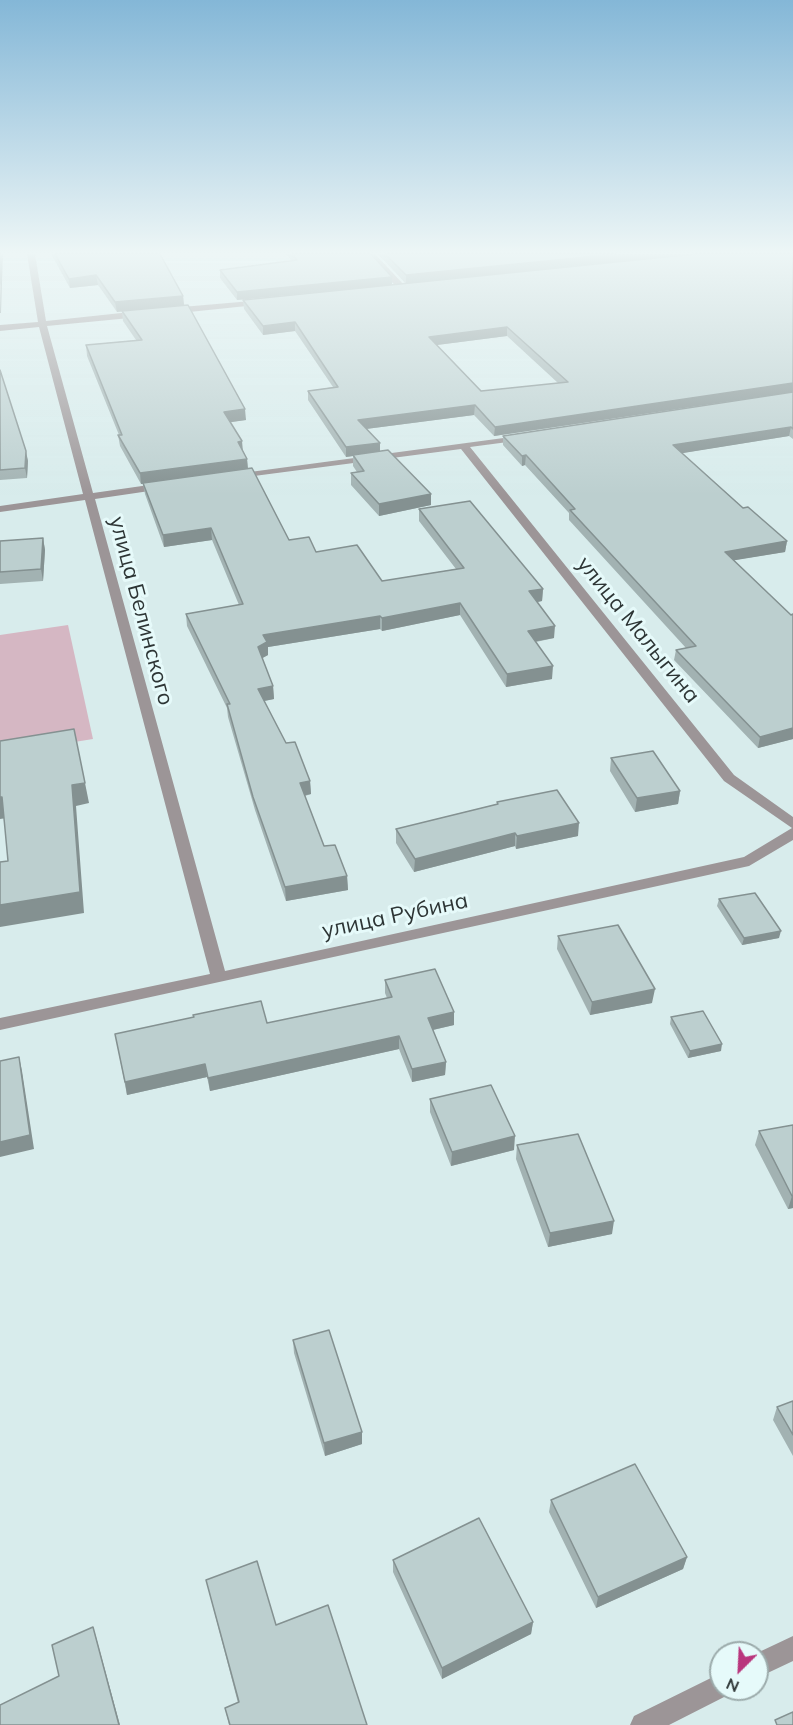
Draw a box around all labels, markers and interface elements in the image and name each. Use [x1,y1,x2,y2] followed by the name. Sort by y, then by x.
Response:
[103,514,179,708] street label: улица Белинского
[571,551,705,709] street label: улица Малыгина
[320,888,470,944] street label: улица Рубина
[709,1641,769,1701] north arrow
[723,1674,742,1697] text: N

